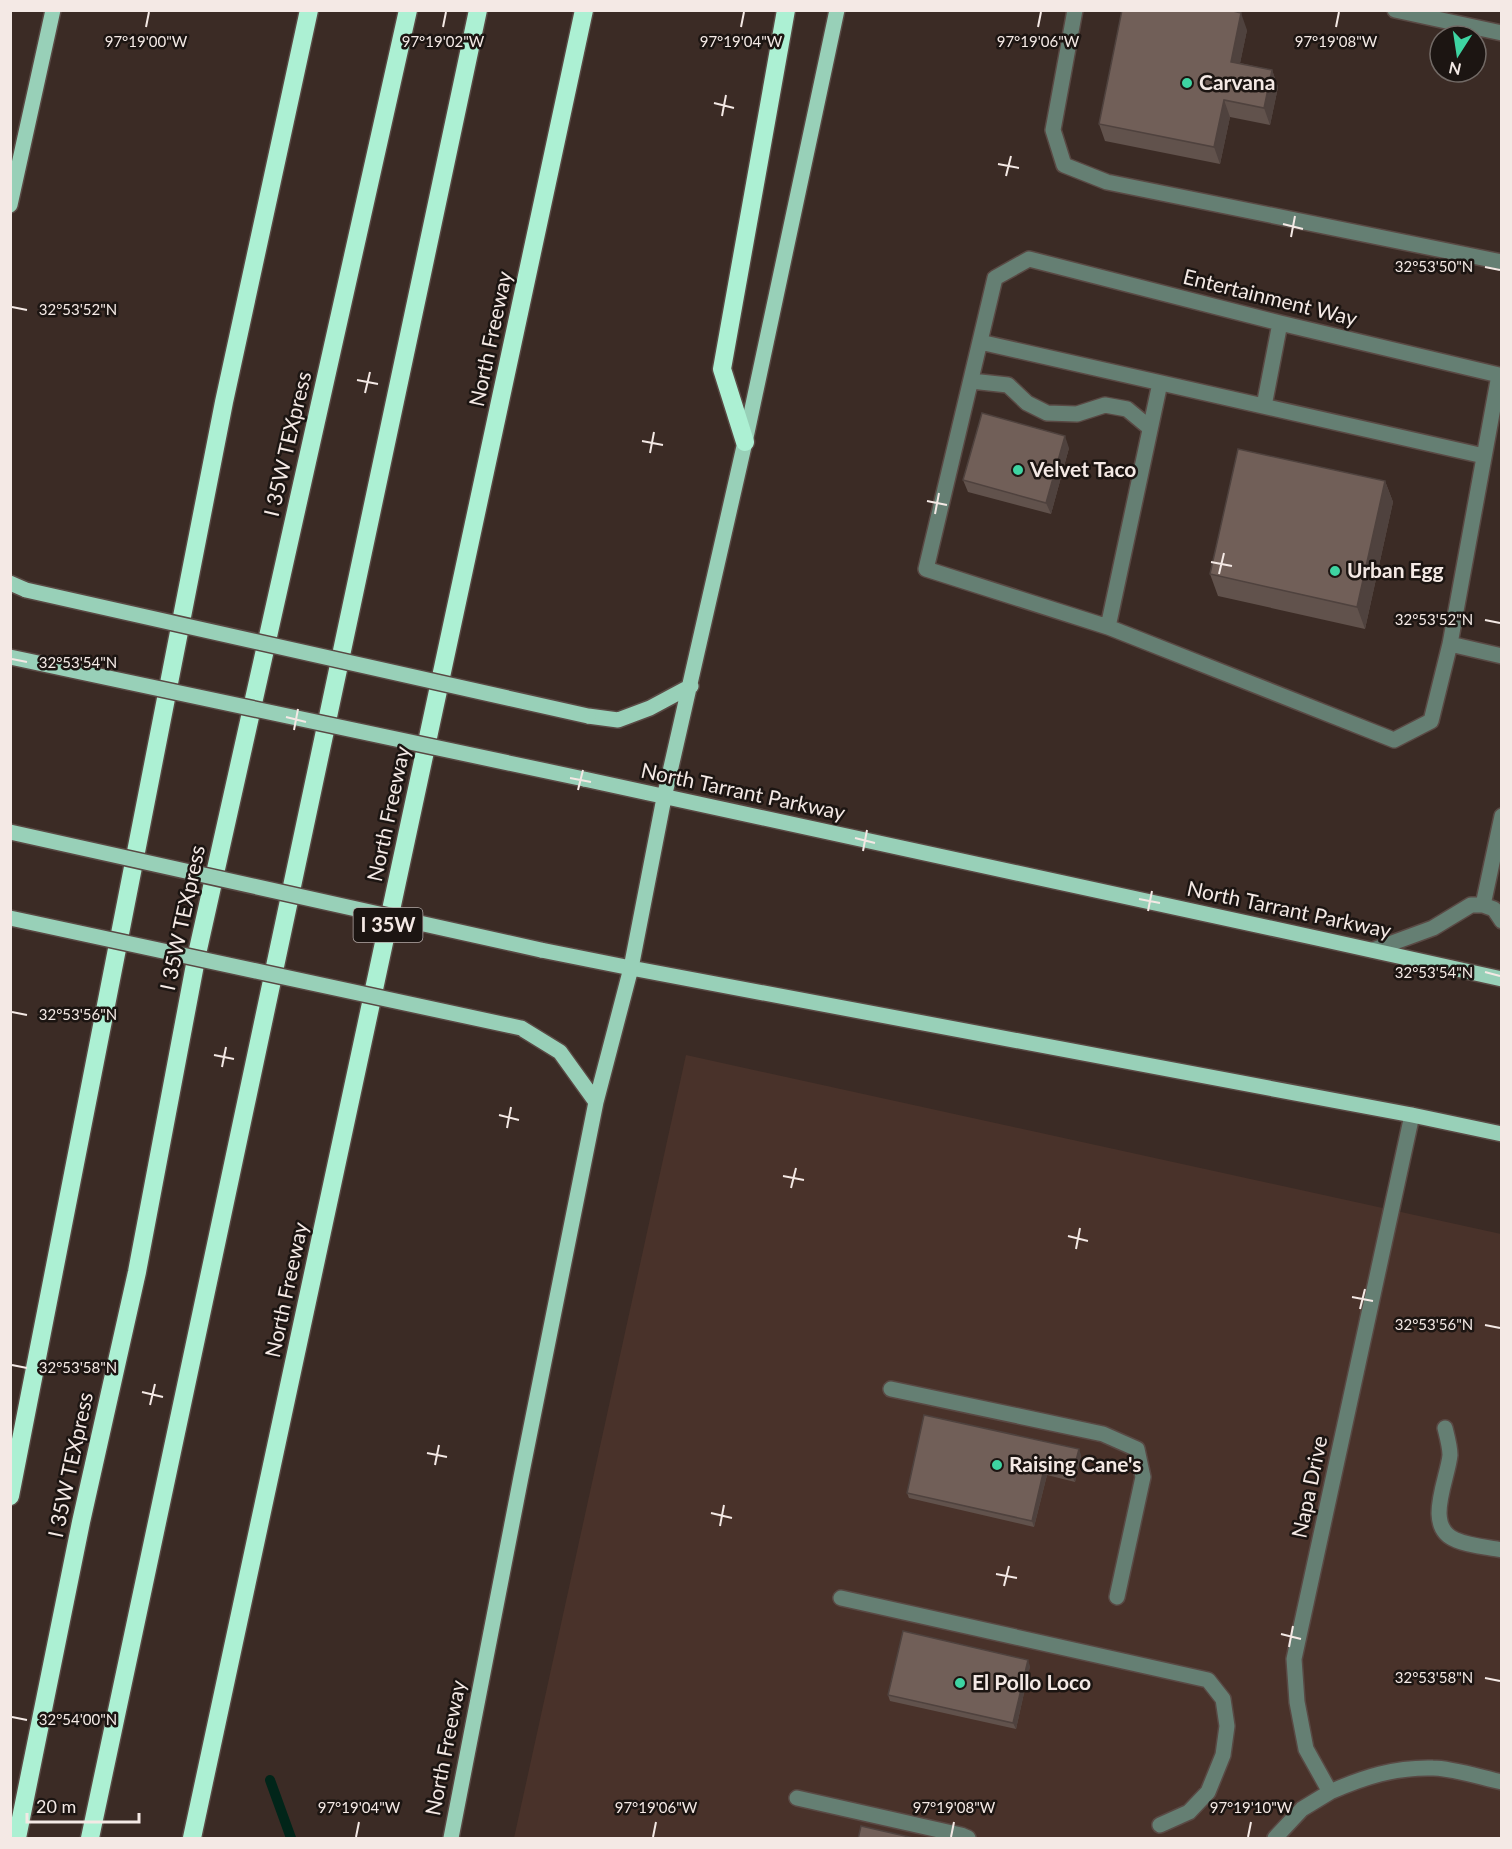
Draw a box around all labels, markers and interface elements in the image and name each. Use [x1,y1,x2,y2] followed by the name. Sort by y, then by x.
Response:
[1428,24,1488,84] north arrow
[105,32,188,50] text: 97°19'00"W
[402,32,485,50] text: 97°19'02"W
[700,32,783,50] text: 97°19'04"W
[997,32,1080,50] text: 97°19'06"W
[1295,32,1378,50] text: 97°19'08"W
[1447,59,1463,80] text: N
[1199,69,1275,94] place label: Carvana
[1180,76,1194,90] marker: Carvana
[1395,257,1473,275] text: 32°53'50"N
[1181,263,1360,330] street label: Entertainment Way
[463,269,516,409] street label: North Freeway
[39,300,117,318] text: 32°53'52"N
[258,369,315,519] street label: I 35W TEXpress
[1029,456,1136,481] place label: Velvet Taco
[1011,463,1025,477] marker: Velvet Taco
[1347,557,1444,582] place label: Urban Egg
[1328,564,1342,578] marker: Urban Egg
[1395,610,1473,628] text: 32°53'52"N
[39,653,117,671] text: 32°53'54"N
[361,744,414,884] street label: North Freeway
[639,757,848,824] street label: North Tarrant Parkway
[154,843,209,993] street label: I 35W TEXpress
[1185,875,1394,942] street label: North Tarrant Parkway
[354,908,422,942] road number: I 35W
[1395,963,1473,981] text: 32°53'54"N
[39,1005,117,1023] text: 32°53'56"N
[259,1220,312,1360] street label: North Freeway
[1395,1315,1473,1333] text: 32°53'56"N
[39,1358,117,1376] text: 32°53'58"N
[42,1390,97,1540] street label: I 35W TEXpress
[1286,1433,1332,1540] street label: Napa Drive
[1009,1451,1142,1476] place label: Raising Cane's
[990,1458,1004,1472] marker: Raising Cane's
[1395,1668,1473,1686] text: 32°53'58"N
[972,1669,1091,1694] place label: El Pollo Loco
[953,1676,967,1690] marker: El Pollo Loco
[419,1678,470,1818] street label: North Freeway
[39,1710,117,1728] text: 32°54'00"N
[27,1786,140,1824] scale bar
[36,1795,76,1817] text: 20 m
[318,1798,401,1816] text: 97°19'04"W
[615,1798,698,1816] text: 97°19'06"W
[913,1798,996,1816] text: 97°19'08"W
[1210,1798,1293,1816] text: 97°19'10"W

